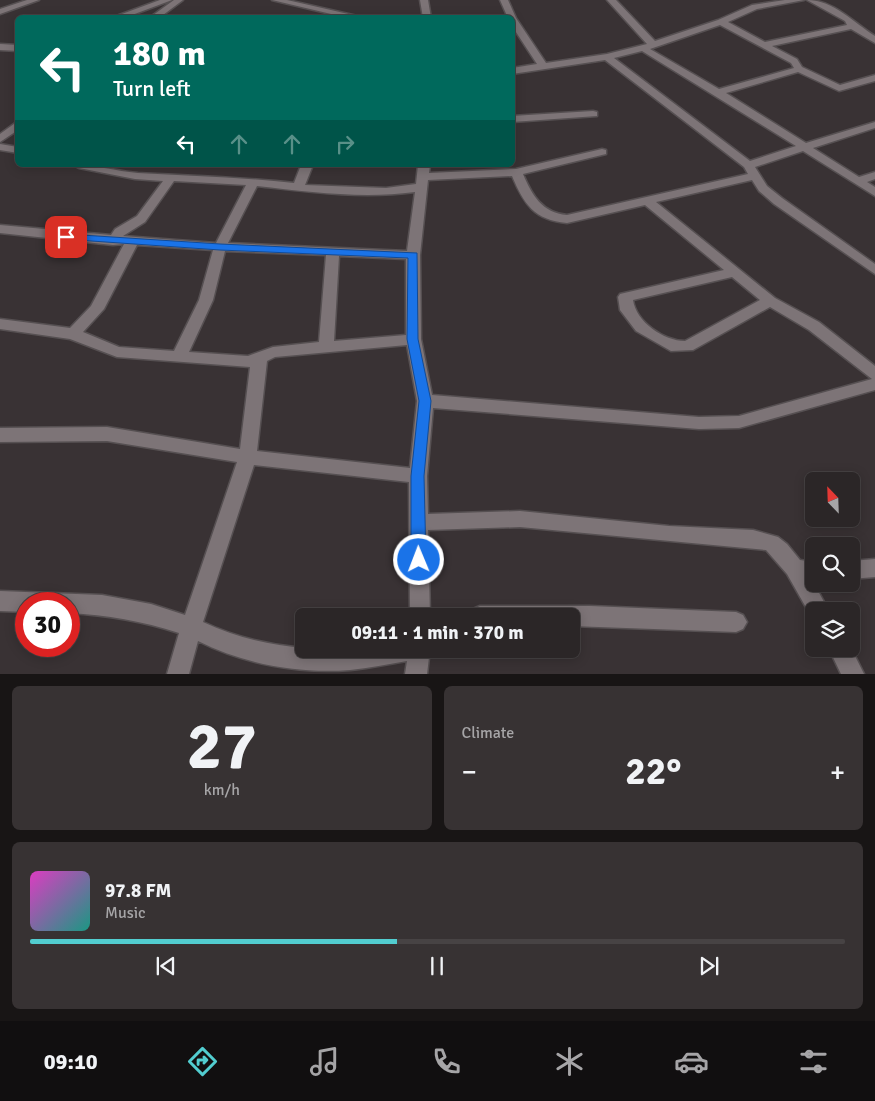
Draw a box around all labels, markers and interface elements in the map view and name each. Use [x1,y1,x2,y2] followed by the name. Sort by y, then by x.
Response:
[113,32,206,75] text: 180 m
[30,35,95,100] icon: left
[113,75,191,102] text: Turn left
[172,130,200,158] icon: left
[225,130,253,158] icon: ahead
[278,130,306,158] icon: ahead
[331,130,359,158] icon: right
[45,216,87,258] pin
[52,223,80,251] icon: arrive
[805,472,860,528] north arrow
[805,472,860,657] map controls
[392,533,444,585] position arrow
[805,537,860,592] button: search
[15,592,80,657] speed limit sign: 30
[805,602,860,657] button: layers
[351,621,524,645] text: 09:11 · 1 min · 370 m
[187,707,257,787] text: 27
[462,723,514,743] text: Climate
[625,748,681,795] text: 22°
[462,755,477,789] text: −
[830,755,845,789] text: +
[204,780,240,800] text: km/h
[105,879,171,903] text: 97.8 FM
[105,903,146,923] text: Music
[152,952,180,980] icon: previous
[423,952,451,980] icon: pause
[695,952,723,980] icon: next
[185,1044,220,1079] icon: directions
[307,1044,342,1079] icon: music
[429,1044,464,1079] icon: phone
[552,1044,587,1079] icon: climate
[674,1044,709,1079] icon: car
[796,1044,831,1079] icon: filters
[44,1048,98,1075] text: 09:10

